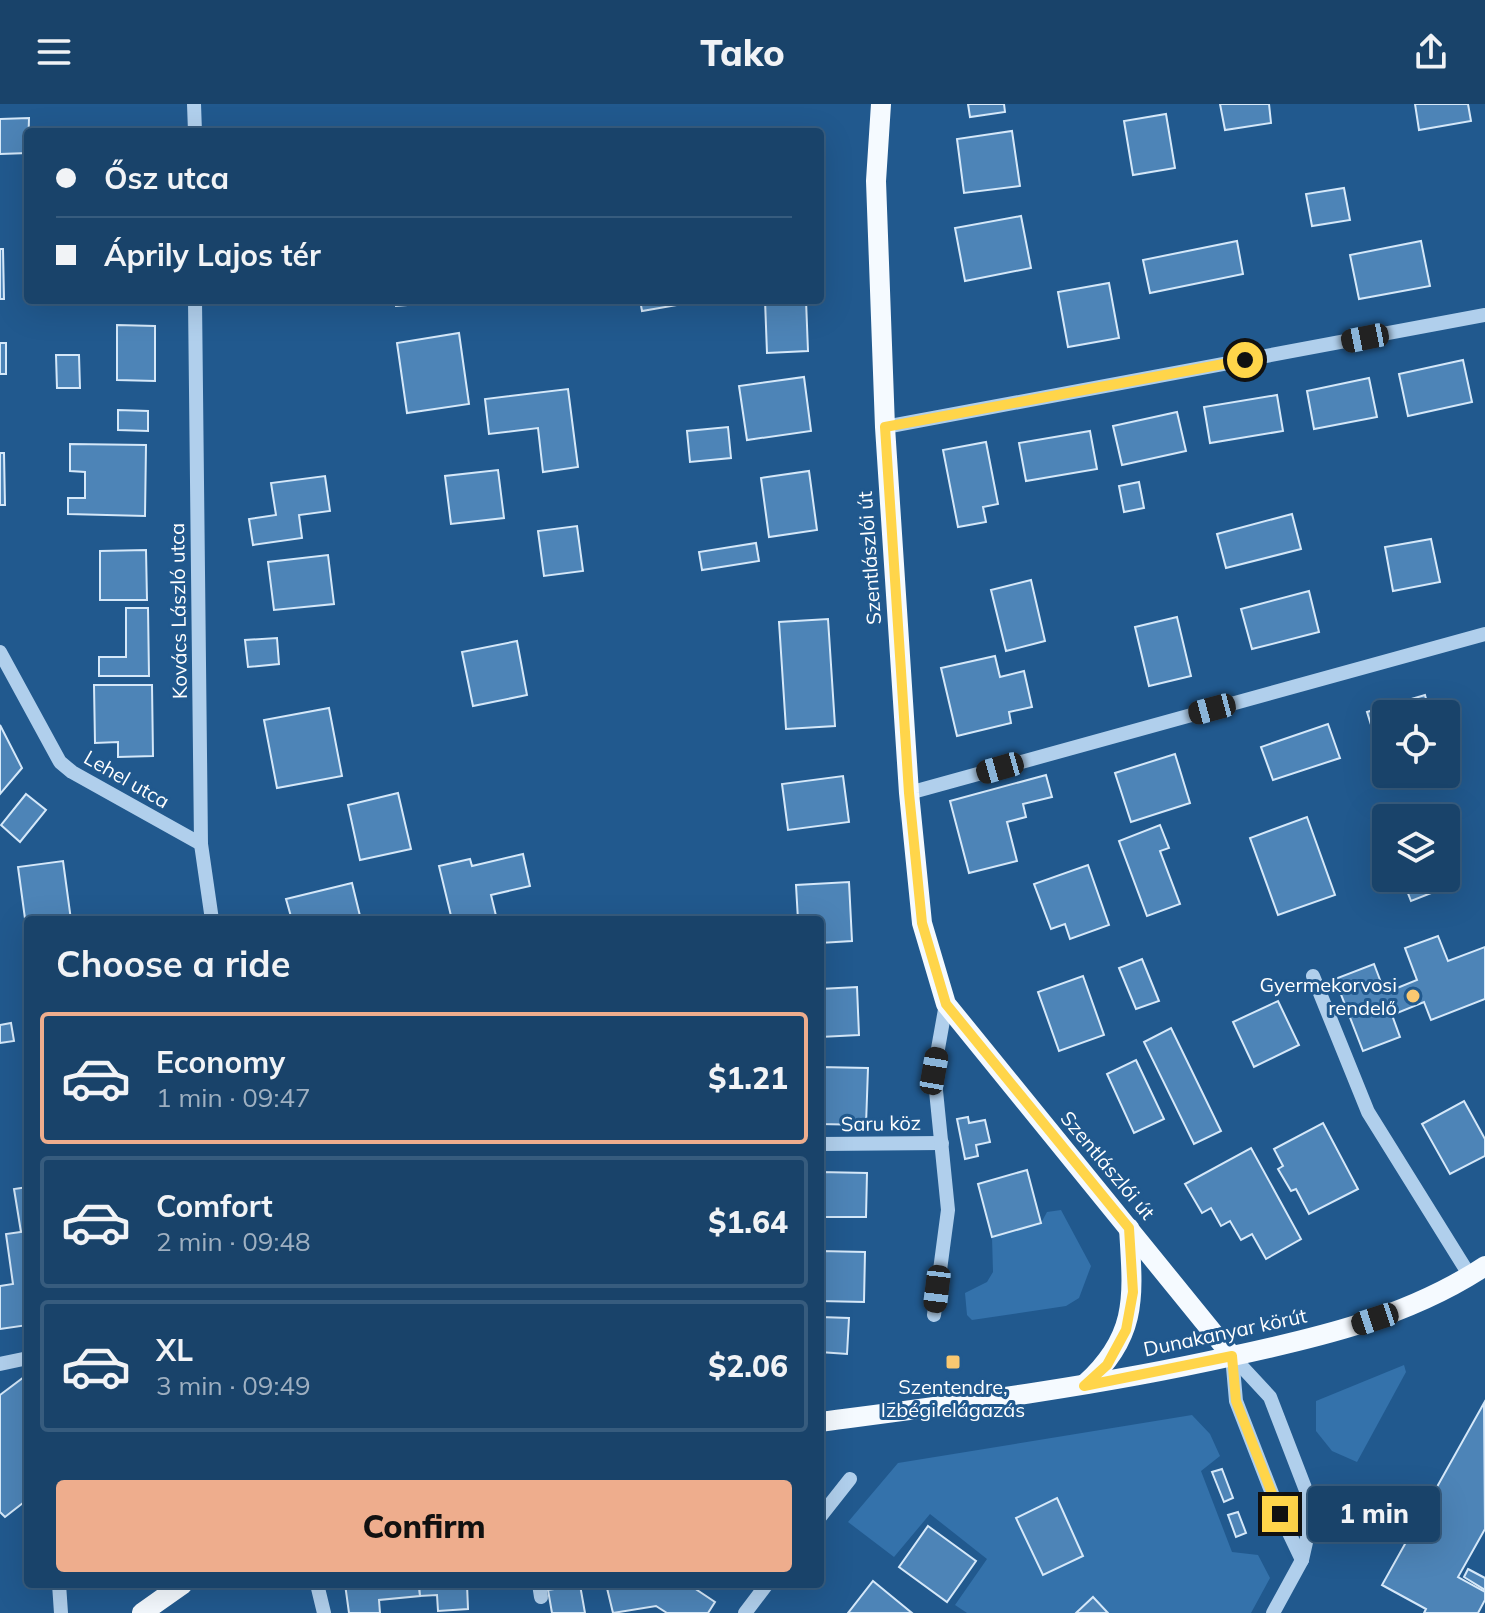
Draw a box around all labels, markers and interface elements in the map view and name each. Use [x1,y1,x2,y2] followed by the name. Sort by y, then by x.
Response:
[32,30,76,74] icon: menu
[700,30,785,75] text: Tako
[1409,30,1453,74] icon: share
[104,159,229,197] text: Ősz utca
[104,236,321,274] text: Áprily Lajos tér
[1339,322,1391,354] car
[1227,342,1263,378] route start
[852,490,886,626] street label: Szentlászlói út
[164,523,192,699] street label: Kovács László utca
[1186,691,1238,727] car
[1372,700,1460,892] map controls
[1372,700,1460,788] button: locate
[80,745,174,813] street label: Lehel utca
[974,750,1026,786] car
[1372,804,1460,892] button: layers
[56,941,290,986] text: Choose a ride
[1259,972,1397,1020] place label: Gyermekorvosi rendelő
[1404,987,1422,1005] marker: Gyermekorvosi rendelő
[60,1042,132,1114] icon: car
[156,1043,285,1081] text: Economy
[918,1045,950,1097] car
[708,1059,788,1097] text: $1.21
[156,1081,311,1114] text: 1 min · 09:47
[1055,1106,1161,1224] street label: Szentlászlói út
[841,1110,921,1136] street label: Saru köz
[60,1186,132,1258] icon: car
[156,1187,273,1225] text: Comfort
[708,1203,788,1241] text: $1.64
[156,1225,311,1258] text: 2 min · 09:48
[922,1264,952,1314] car
[1348,1300,1402,1338] car
[1141,1302,1309,1362] street label: Dunakanyar körút
[60,1330,132,1402] icon: car
[156,1331,193,1369] text: XL
[708,1347,788,1385] text: $2.06
[944,1353,962,1371] marker: Szentendre, Izbégi elágazás
[156,1369,311,1402] text: 3 min · 09:49
[881,1374,1025,1422] place label: Szentendre, Izbégi elágazás
[56,1480,792,1572] button: Confirm
[1308,1486,1440,1542] callout: 1 min
[1262,1496,1298,1532] route end
[1339,1497,1409,1530] text: 1 min

